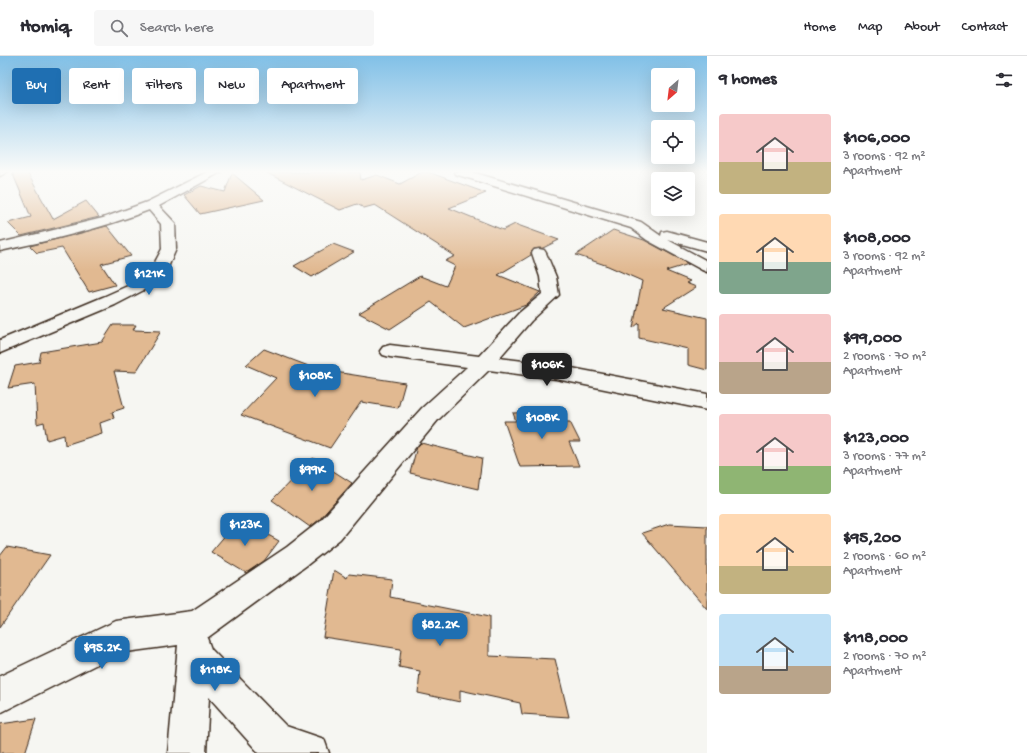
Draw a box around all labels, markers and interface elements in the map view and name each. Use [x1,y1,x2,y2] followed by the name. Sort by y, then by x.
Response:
[94,10,374,46] search box
[20,16,70,39] text: Homiq
[108,17,130,39] icon: search
[140,19,214,37] text: Search here
[804,19,836,36] text: Home
[858,19,882,36] text: Map
[904,19,940,36] text: About
[962,19,1007,36] text: Contact
[12,68,61,104] chip: Buy
[69,68,124,104] chip: Rent
[132,68,196,104] chip: Filters
[204,68,259,104] chip: New
[267,68,358,104] chip: Apartment
[651,68,695,112] north arrow
[651,68,695,216] map controls
[993,69,1015,91] icon: filters
[719,70,777,90] text: 9 homes
[651,120,695,164] button: locate
[843,129,910,149] text: $106,000
[751,130,799,178] icon: home
[843,149,926,164] text: 3 rooms · 92 m²
[843,164,902,179] text: Apartment
[651,172,695,216] button: layers
[843,229,911,249] text: $108,000
[751,230,799,278] icon: home
[843,249,926,264] text: 3 rooms · 92 m²
[121,262,177,296] pin: $121K
[843,264,902,279] text: Apartment
[134,267,164,282] text: $121K
[843,329,902,349] text: $99,000
[751,330,799,378] icon: home
[843,349,926,364] text: 2 rooms · 70 m²
[519,353,575,387] pin: $106K
[531,358,563,373] text: $106K
[287,364,343,398] pin: $108K
[843,364,902,379] text: Apartment
[299,369,331,384] text: $108K
[514,406,570,440] pin: $108K
[526,411,558,426] text: $108K
[843,429,909,449] text: $123,000
[751,430,799,478] icon: home
[843,449,926,464] text: 3 rooms · 77 m²
[288,458,336,492] pin: $99K
[299,463,325,478] text: $99K
[843,464,902,479] text: Apartment
[217,513,273,547] pin: $123K
[229,518,261,533] text: $123K
[843,529,901,549] text: $95,200
[751,530,799,578] icon: home
[843,549,926,564] text: 2 rooms · 60 m²
[843,564,902,579] text: Apartment
[407,613,473,647] pin: $82.2K
[422,618,458,633] text: $82.2K
[843,629,908,649] text: $118,000
[751,630,799,678] icon: home
[69,636,135,670] pin: $95.2K
[84,641,120,656] text: $95.2K
[843,649,926,664] text: 2 rooms · 70 m²
[187,658,243,692] pin: $118K
[200,663,230,678] text: $118K
[843,664,902,679] text: Apartment

